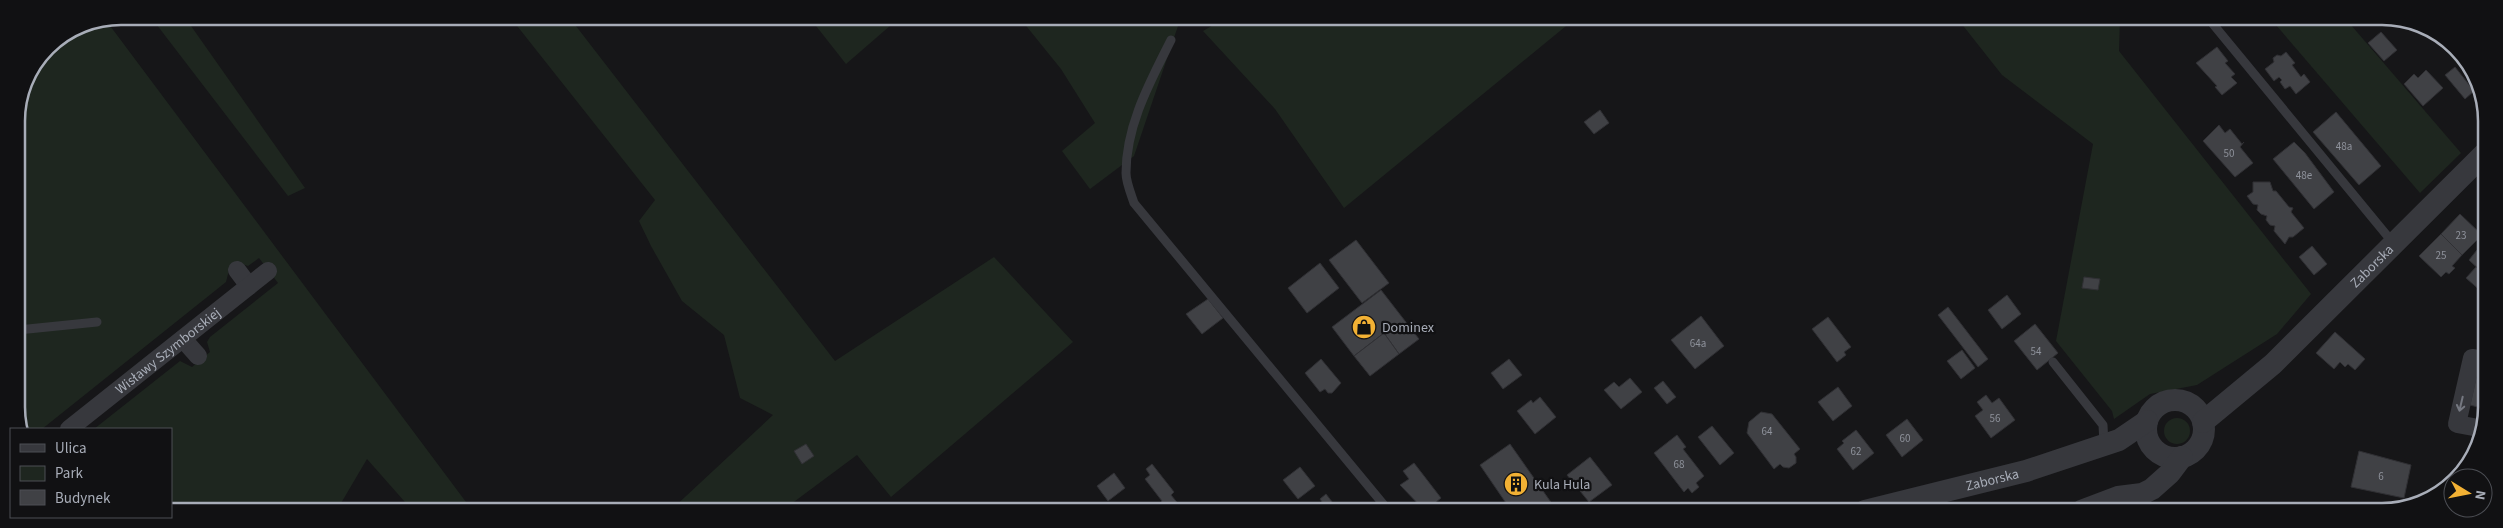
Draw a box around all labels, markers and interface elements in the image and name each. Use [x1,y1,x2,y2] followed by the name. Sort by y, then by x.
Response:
[2336,139,2352,154] house number: 48a
[2224,146,2234,161] house number: 50
[2296,168,2313,183] house number: 48e
[2456,228,2466,243] house number: 23
[2346,240,2399,293] street label: Zaborska
[2436,248,2446,263] house number: 25
[111,303,225,400] street label: Wisławy Szymborskiej
[1351,314,1377,340] shop icon: Dominex
[1382,318,1435,338] place label: Dominex
[1690,336,1706,351] house number: 64a
[2031,344,2042,359] house number: 54
[2456,396,2466,412] one-way arrow
[1990,411,2001,426] house number: 56
[1762,424,1773,439] house number: 64
[10,428,172,518] legend
[1900,431,1910,446] house number: 60
[55,438,86,459] text: Ulica
[1851,444,1861,459] house number: 62
[1674,457,1685,472] house number: 68
[55,463,84,484] text: Park
[1964,464,2021,497] street label: Zaborska
[2443,468,2493,518] north arrow
[2378,469,2384,484] house number: 6
[1503,471,1529,497] building icon: Kula Hula
[1534,475,1590,495] place label: Kula Hula
[55,488,111,509] text: Budynek
[2469,489,2490,501] text: N

